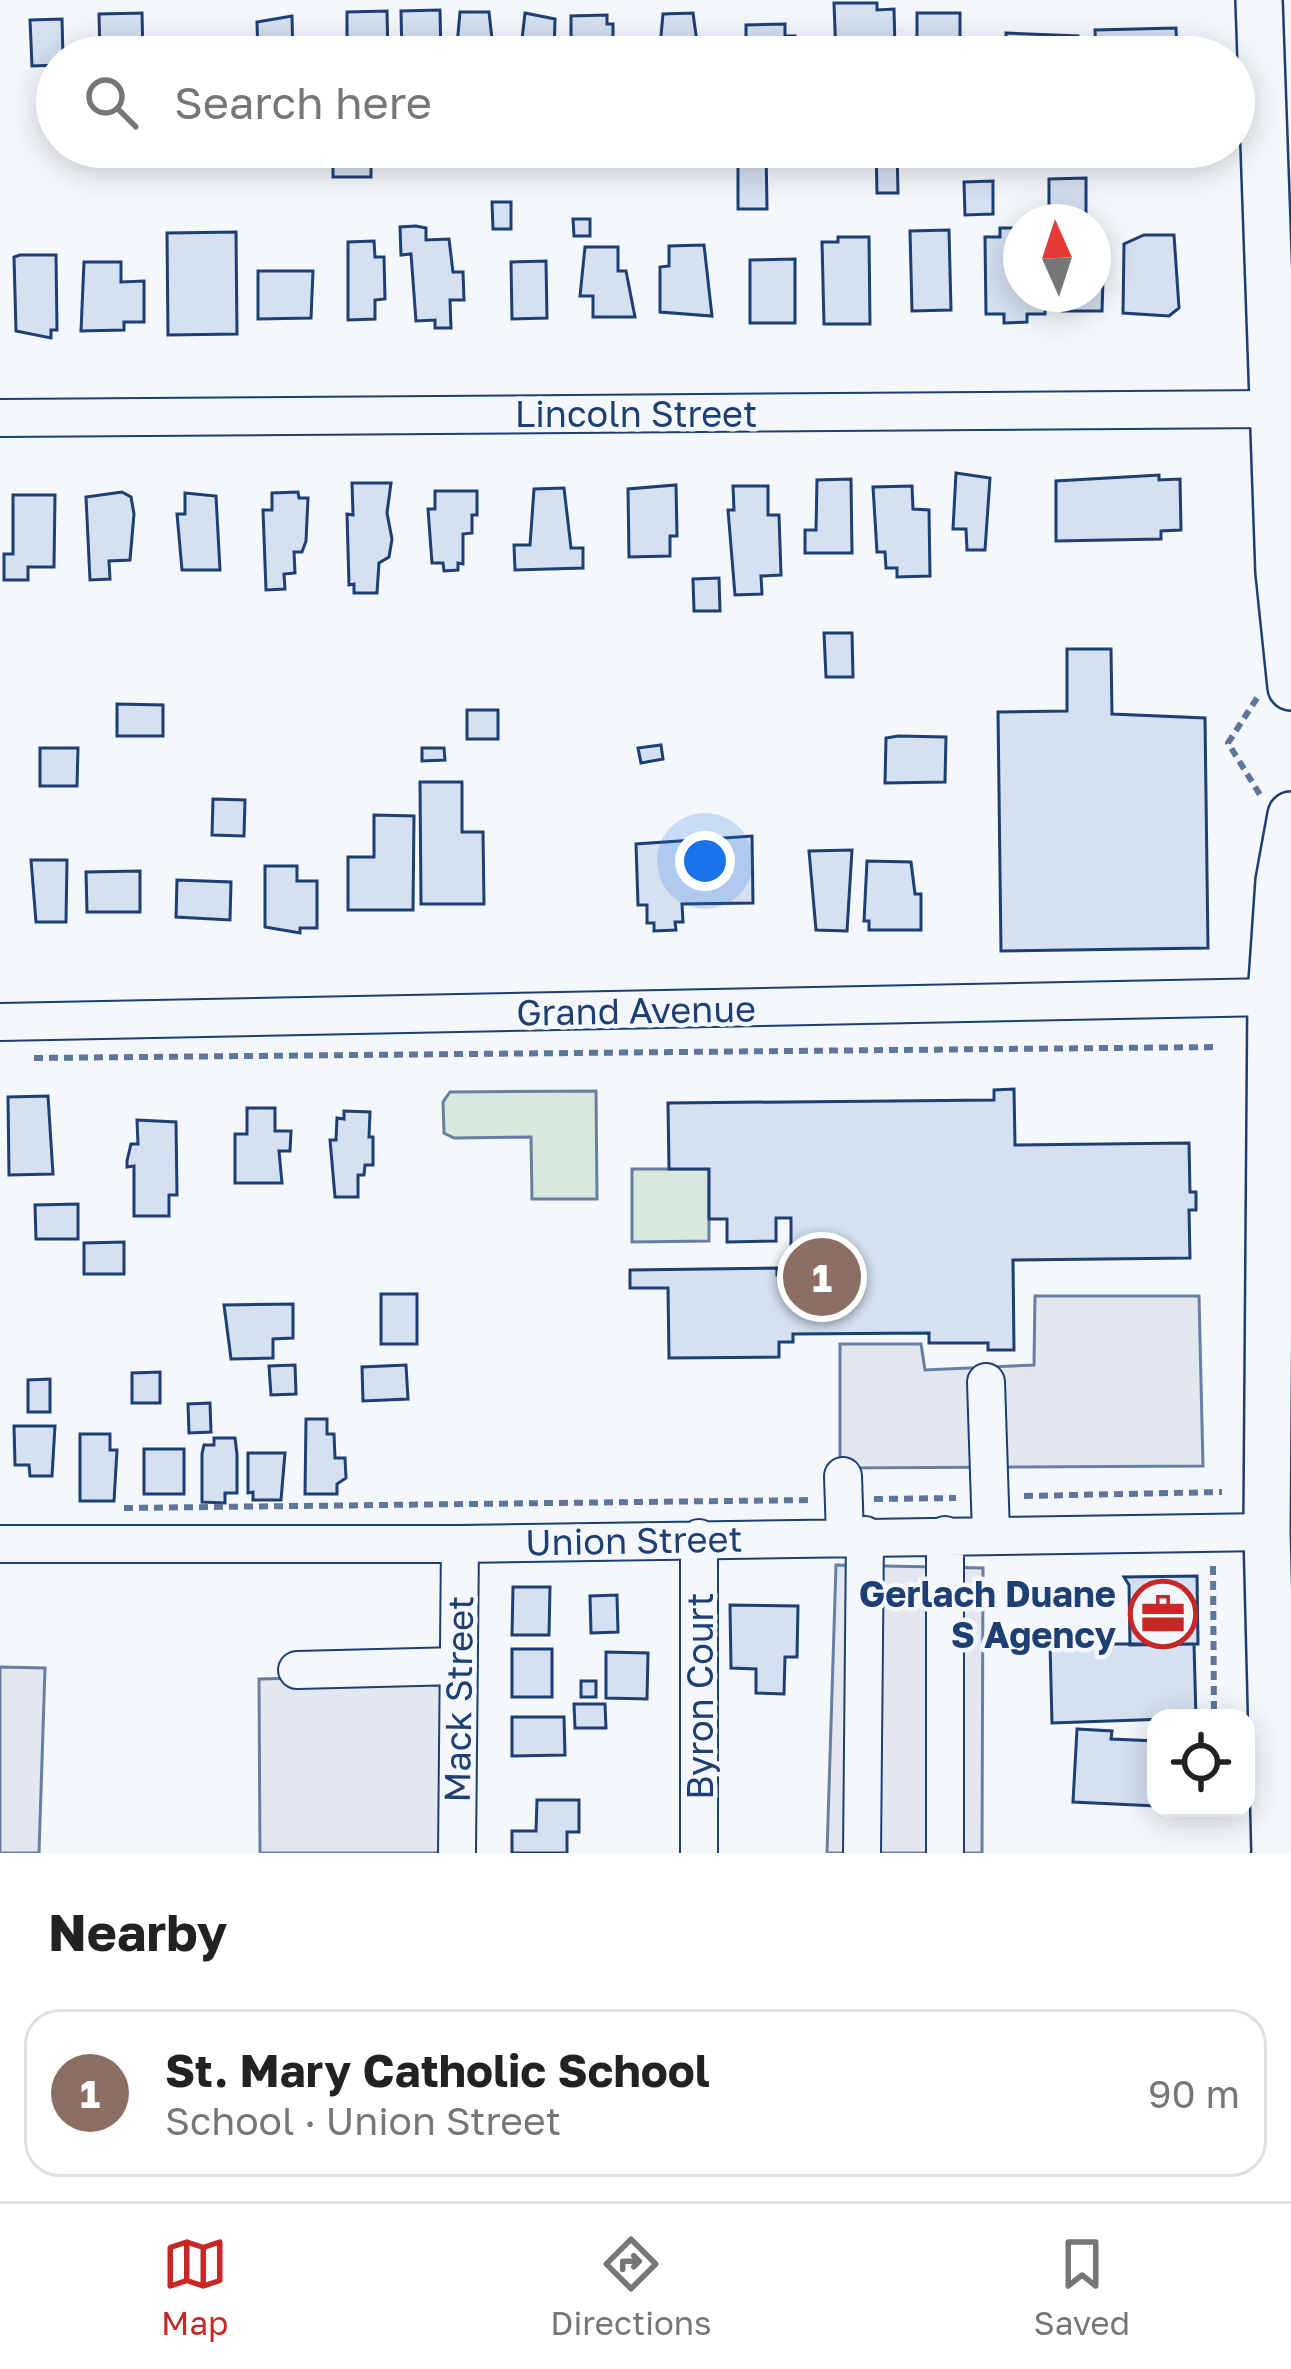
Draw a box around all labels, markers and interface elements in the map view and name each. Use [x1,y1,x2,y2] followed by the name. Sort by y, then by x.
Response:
[36,36,1255,168] search box
[78,69,144,135] icon: search
[174,75,432,129] text: Search here
[1003,204,1111,312] north arrow
[515,392,757,435] street label: Lincoln Street
[675,831,735,891] your location
[516,986,756,1034] street label: Grand Avenue
[783,1232,861,1322] pin: 1
[525,1517,743,1563] street label: Union Street
[859,1572,1116,1656] place label: Gerlach Duane S Agency
[1128,1579,1198,1649] office icon: Gerlach Duane S Agency
[678,1592,721,1800] street label: Byron Court
[435,1595,481,1803] street label: Mack Street
[1147,1709,1255,1817] map controls
[1147,1709,1255,1817] button: locate
[48,1901,227,1962] text: Nearby
[165,2043,710,2097] text: St. Mary Catholic School
[80,2070,100,2117] text: 1
[1148,2070,1240,2117] text: 90 m
[165,2097,561,2144] text: School · Union Street
[161,2231,228,2342] tab: Map
[550,2231,712,2342] tab: Directions
[1034,2231,1130,2342] tab: Saved

